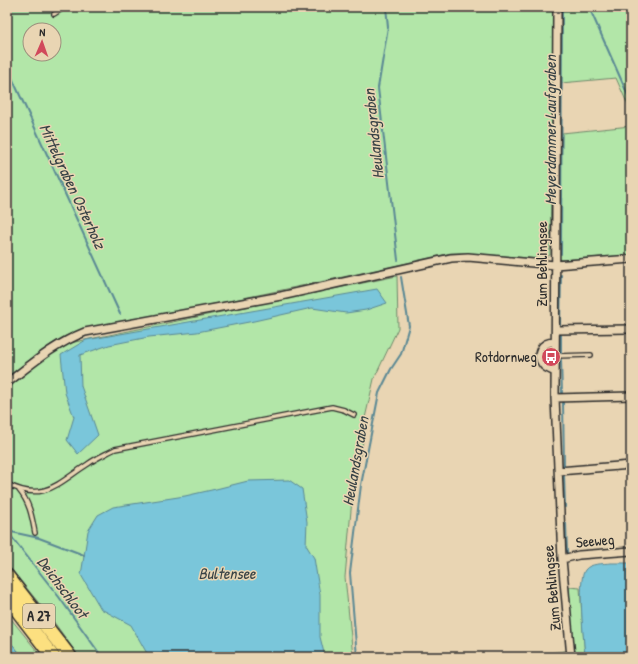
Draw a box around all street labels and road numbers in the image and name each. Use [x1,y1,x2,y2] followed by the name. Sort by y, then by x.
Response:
[531,221,552,307] street label: Zum Behlingsee
[575,528,615,553] street label: Seeweg
[537,544,566,632] street label: Zum Behlingsee
[23,604,55,628] road number: A 27

